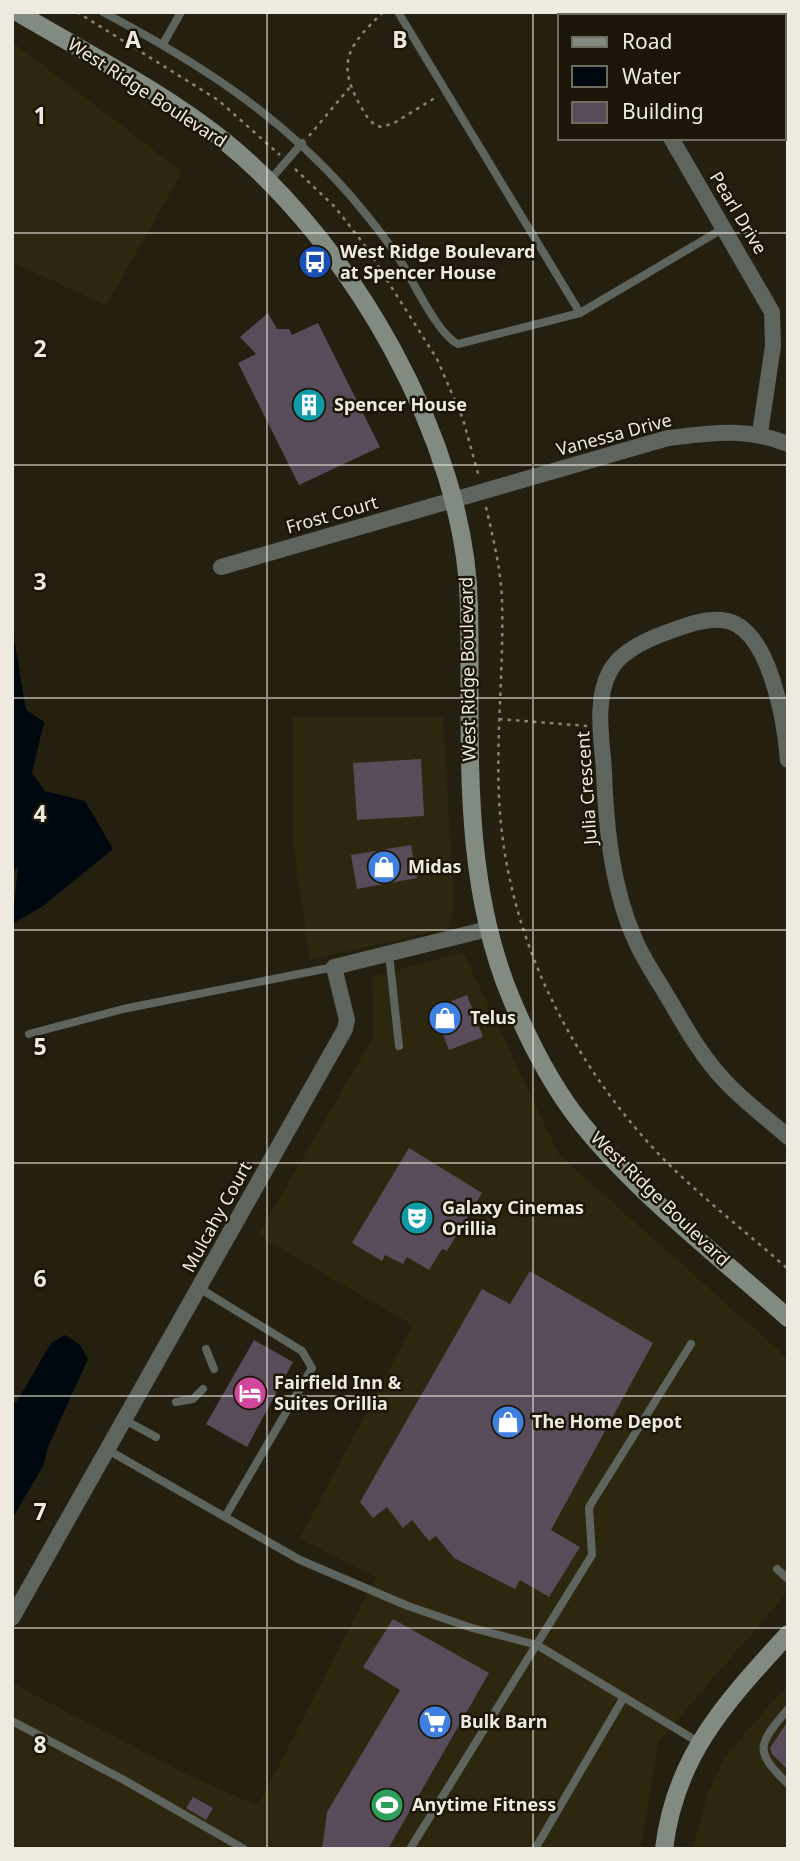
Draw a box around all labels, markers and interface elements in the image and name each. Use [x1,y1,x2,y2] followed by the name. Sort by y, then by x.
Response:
[558,14,786,140] legend
[125,23,141,55] text: A
[392,23,408,55] text: B
[622,27,672,55] text: Road
[64,32,232,153] street label: West Ridge Boulevard
[622,62,681,90] text: Water
[622,97,704,125] text: Building
[33,99,47,131] text: 1
[705,167,773,258] street label: Pearl Drive
[340,239,535,284] place label: West Ridge Boulevard at Spencer House
[296,243,334,281] bus stop icon: West Ridge Boulevard at Spencer House
[33,332,47,364] text: 2
[290,386,328,424] building icon: Spencer House
[334,392,467,416] place label: Spencer House
[553,407,674,461] street label: Vanessa Drive
[283,489,381,539] street label: Frost Court
[33,565,47,597] text: 3
[453,576,481,762] street label: West Ridge Boulevard
[570,730,602,848] street label: Julia Crescent
[33,797,47,829] text: 4
[365,848,403,886] shop icon: Midas
[408,854,462,878] place label: Midas
[426,999,464,1037] shop icon: Telus
[470,1005,516,1029] place label: Telus
[33,1030,47,1062] text: 5
[586,1126,735,1271] street label: West Ridge Boulevard
[176,1156,257,1276] street label: Mulcahy Court
[442,1195,584,1240] place label: Galaxy Cinemas Orillia
[398,1199,436,1237] theatre icon: Galaxy Cinemas Orillia
[33,1262,47,1294] text: 6
[274,1370,402,1415] place label: Fairfield Inn & Suites Orillia
[231,1374,269,1412] hotel icon: Fairfield Inn & Suites Orillia
[489,1403,527,1441] shop icon: The Home Depot
[532,1409,682,1433] place label: The Home Depot
[33,1495,47,1527] text: 7
[416,1703,454,1741] supermarket icon: Bulk Barn
[460,1709,547,1733] place label: Bulk Barn
[33,1728,47,1760] text: 8
[368,1786,406,1824] sports icon: Anytime Fitness
[412,1792,556,1816] place label: Anytime Fitness

